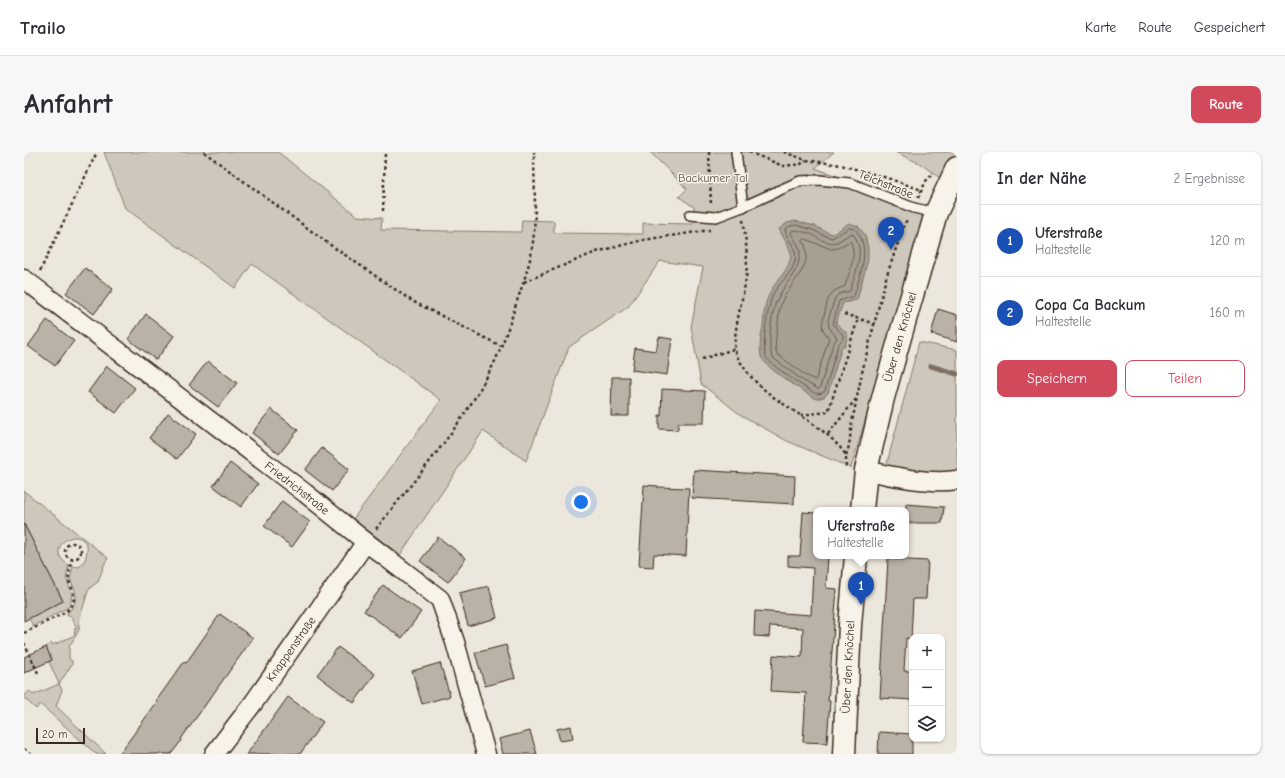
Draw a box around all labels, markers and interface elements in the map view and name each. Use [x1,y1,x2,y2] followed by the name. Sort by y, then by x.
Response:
[20,17,66,39] text: Trailo
[1085,19,1116,36] text: Karte
[1138,19,1172,36] text: Route
[1194,19,1265,36] text: Gespeichert
[1191,86,1261,123] button: Route
[24,88,113,120] text: Anfahrt
[857,167,915,201] street label: Teichstraße
[997,169,1086,188] text: In der Nähe
[678,171,748,185] park label: Backumer Tal
[1173,171,1245,186] text: 2 Ergebnisse
[878,217,904,250] pin: 2
[1035,224,1103,242] text: Uferstraße
[1007,233,1013,248] text: 1
[1210,233,1245,248] text: 120 m
[1035,242,1091,257] text: Haltestelle
[880,290,920,384] street label: Über den Knöchel
[1035,296,1145,314] text: Copa Ca Backum
[1007,305,1013,320] text: 2
[1210,305,1245,320] text: 160 m
[1035,314,1091,329] text: Haltestelle
[997,360,1117,397] button: Speichern
[1125,360,1245,397] button: Teilen
[262,458,332,518] street label: Friedrichstraße
[571,492,591,512] your location
[813,507,909,559] popup
[827,517,895,535] text: Uferstraße
[827,535,883,550] text: Haltestelle
[848,572,874,605] pin: 1
[263,614,319,684] street label: Knappenstraße
[839,620,857,714] street label: Über den Knöchel
[909,634,945,742] map controls
[909,634,945,670] button: +
[909,670,945,706] button: −
[909,706,945,742] button: layers
[36,726,85,745] scale bar
[42,728,67,741] text: 20 m

